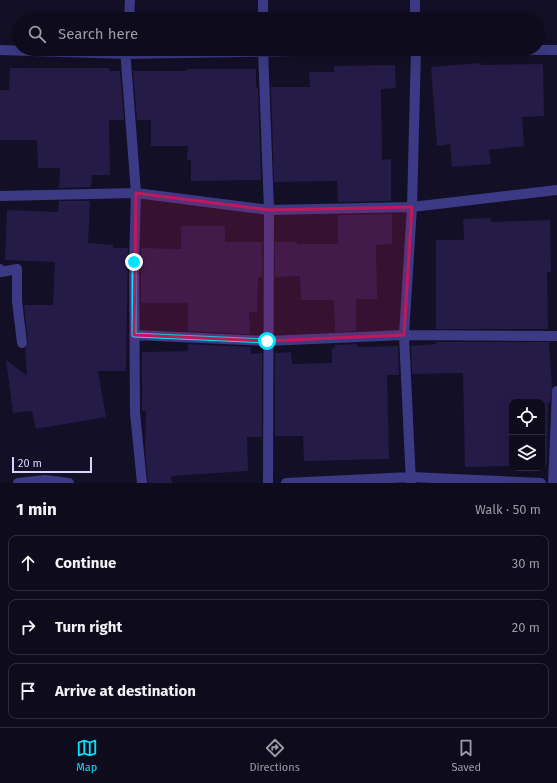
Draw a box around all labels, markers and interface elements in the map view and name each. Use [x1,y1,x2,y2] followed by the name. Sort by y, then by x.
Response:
[12,12,545,56] search box
[26,23,48,45] icon: search
[58,25,138,43] text: Search here
[125,253,143,271] route end
[258,332,276,350] route start
[509,399,545,471] map controls
[509,399,545,435] button: locate
[509,435,545,471] button: layers
[12,455,92,474] scale bar
[18,457,42,470] text: 20 m
[16,499,57,520] text: 1 min
[475,502,541,517] text: Walk · 50 m
[17,552,39,574] icon: ahead
[55,554,116,572] text: Continue
[512,556,540,571] text: 30 m
[17,616,39,638] icon: right
[55,618,122,636] text: Turn right
[512,620,540,635] text: 20 m
[17,680,39,702] icon: arrive
[55,682,196,700] text: Arrive at destination
[76,737,98,774] tab: Map
[249,737,300,774] tab: Directions
[451,737,481,774] tab: Saved

